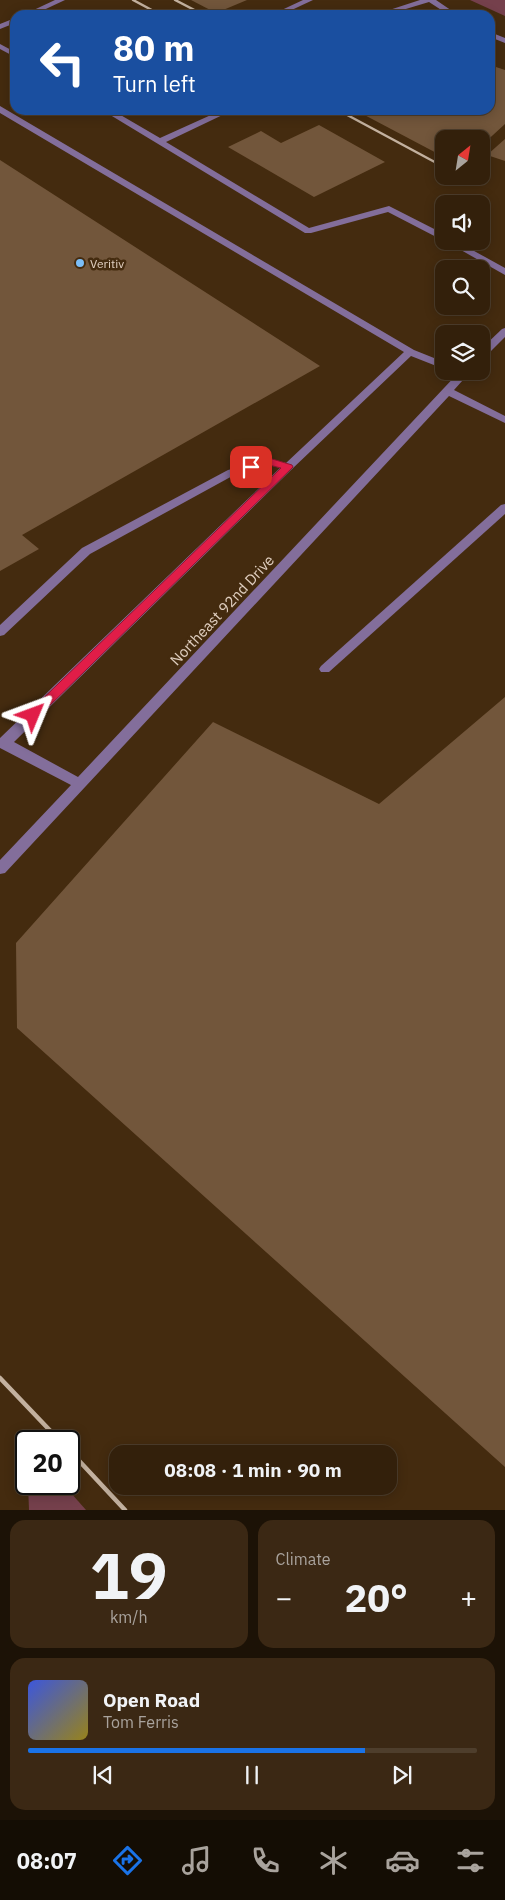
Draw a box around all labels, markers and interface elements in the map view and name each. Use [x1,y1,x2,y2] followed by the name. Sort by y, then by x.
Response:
[113,25,195,71] text: 80 m
[30,30,95,95] icon: left
[113,69,196,98] text: Turn left
[435,130,490,185] north arrow
[435,130,490,380] map controls
[435,195,490,250] button: sound
[90,256,124,271] place label: Veritiv
[74,257,86,269] marker: Veritiv
[435,260,490,315] button: search
[435,325,490,380] button: layers
[230,446,272,488] pin
[237,453,265,481] icon: arrive
[166,551,278,669] street label: Northeast 92nd Drive
[6,688,58,740] position arrow
[15,1430,80,1495] speed limit sign: 20
[164,1458,342,1482] text: 08:08 · 1 min · 90 m
[90,1532,168,1617] text: 19
[276,1549,331,1569] text: Climate
[345,1573,408,1622] text: 20°
[276,1579,292,1616] text: −
[460,1579,477,1616] text: +
[110,1607,148,1627] text: km/h
[103,1688,200,1712] text: Open Road
[103,1712,179,1732] text: Tom Ferris
[89,1761,117,1789] icon: previous
[238,1761,266,1789] icon: pause
[388,1761,416,1789] icon: next
[110,1843,145,1878] icon: directions
[179,1843,214,1878] icon: music
[248,1843,283,1878] icon: phone
[316,1843,351,1878] icon: climate
[385,1843,420,1878] icon: car
[453,1843,488,1878] icon: filters
[17,1846,77,1875] text: 08:07

